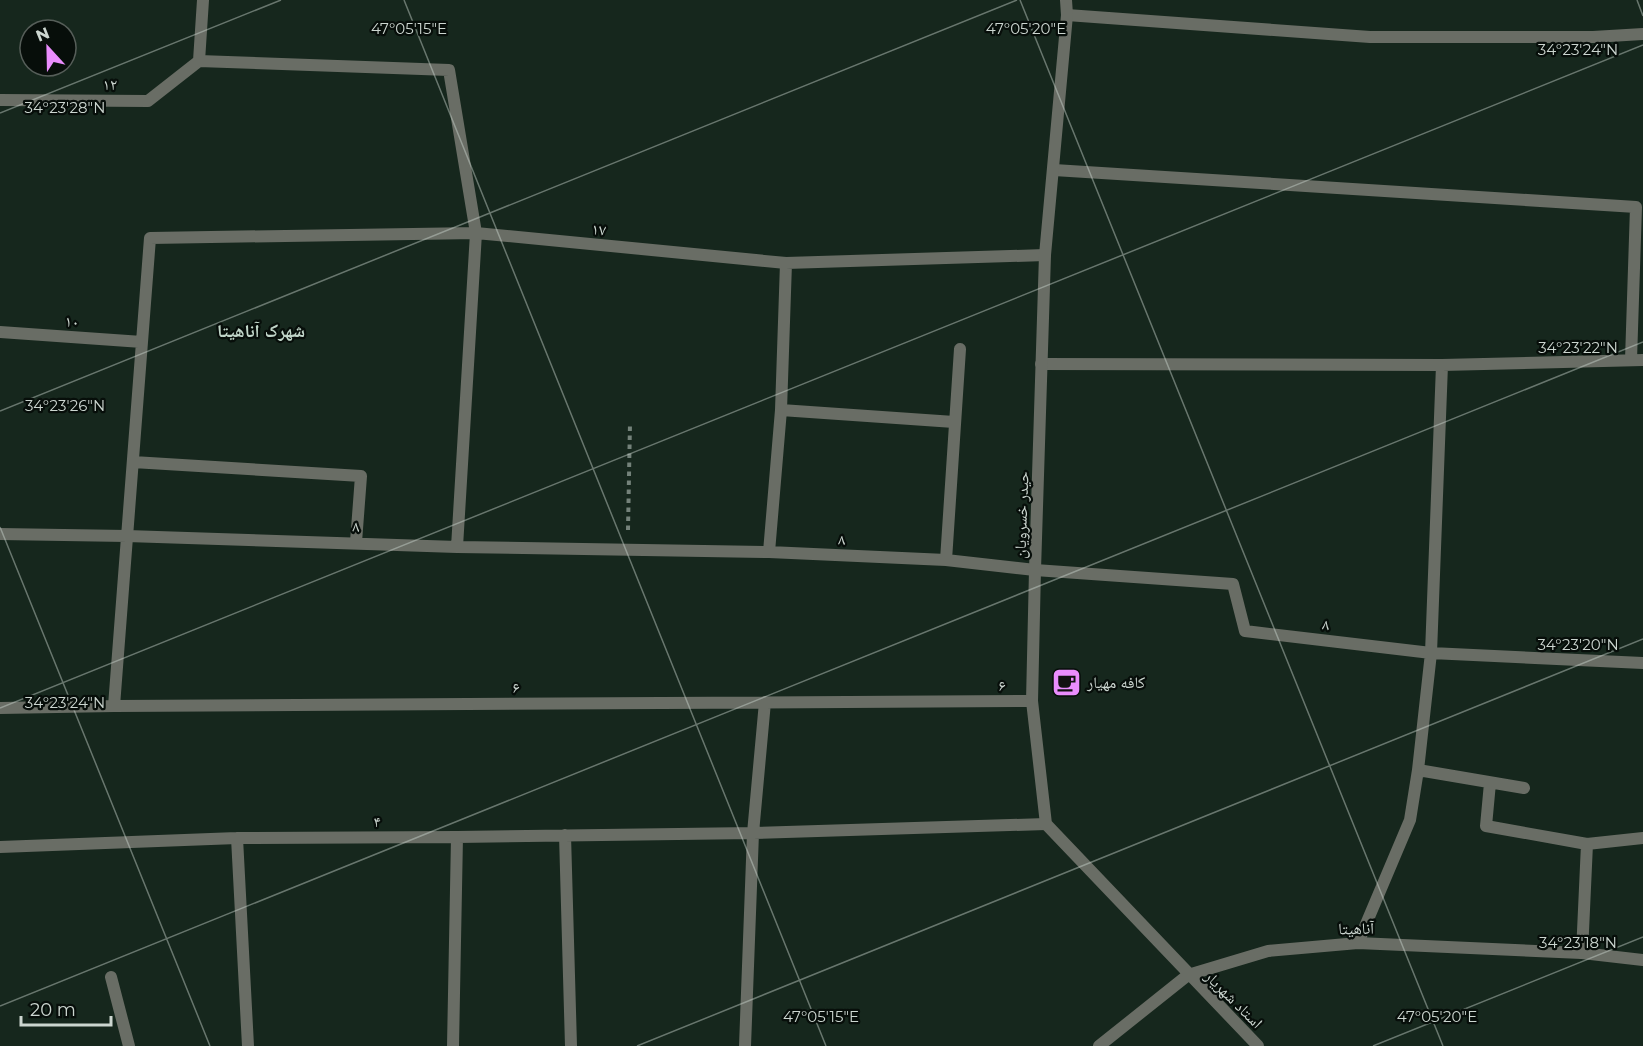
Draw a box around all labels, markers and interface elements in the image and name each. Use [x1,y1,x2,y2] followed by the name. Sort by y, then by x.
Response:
[18,18,78,78] north arrow
[371,19,447,38] text: 47°05'15"E
[986,19,1066,38] text: 47°05'20"E
[33,23,52,46] text: N
[1538,40,1618,59] text: 34°23'24"N
[103,75,117,94] street label: ۱۲
[25,98,105,117] text: 34°23'28"N
[591,219,607,240] street label: ۱۷
[64,312,80,331] street label: ۱۰
[217,320,305,342] district label: شهرک آناهیتا
[1538,338,1618,357] text: 34°23'22"N
[25,396,105,415] text: 34°23'26"N
[1010,471,1034,559] street label: حیدر خسرویان
[352,517,360,536] street label: ۸
[838,530,846,549] street label: ۸
[1321,615,1331,634] street label: ۸
[1537,635,1619,654] text: 34°23'20"N
[1050,666,1082,698] cafe icon: کافه مهیار
[1086,673,1146,692] place label: کافه مهیار
[998,676,1006,695] street label: ۶
[512,678,520,697] street label: ۶
[25,693,105,712] text: 34°23'24"N
[373,812,381,831] street label: ۴
[1338,919,1375,938] street label: آناهیتا
[1539,933,1617,952] text: 34°23'18"N
[1200,966,1266,1032] street label: استاد شهریار
[21,989,111,1027] scale bar
[30,999,76,1021] text: 20 m
[783,1007,859,1026] text: 47°05'15"E
[1397,1007,1477,1026] text: 47°05'20"E

